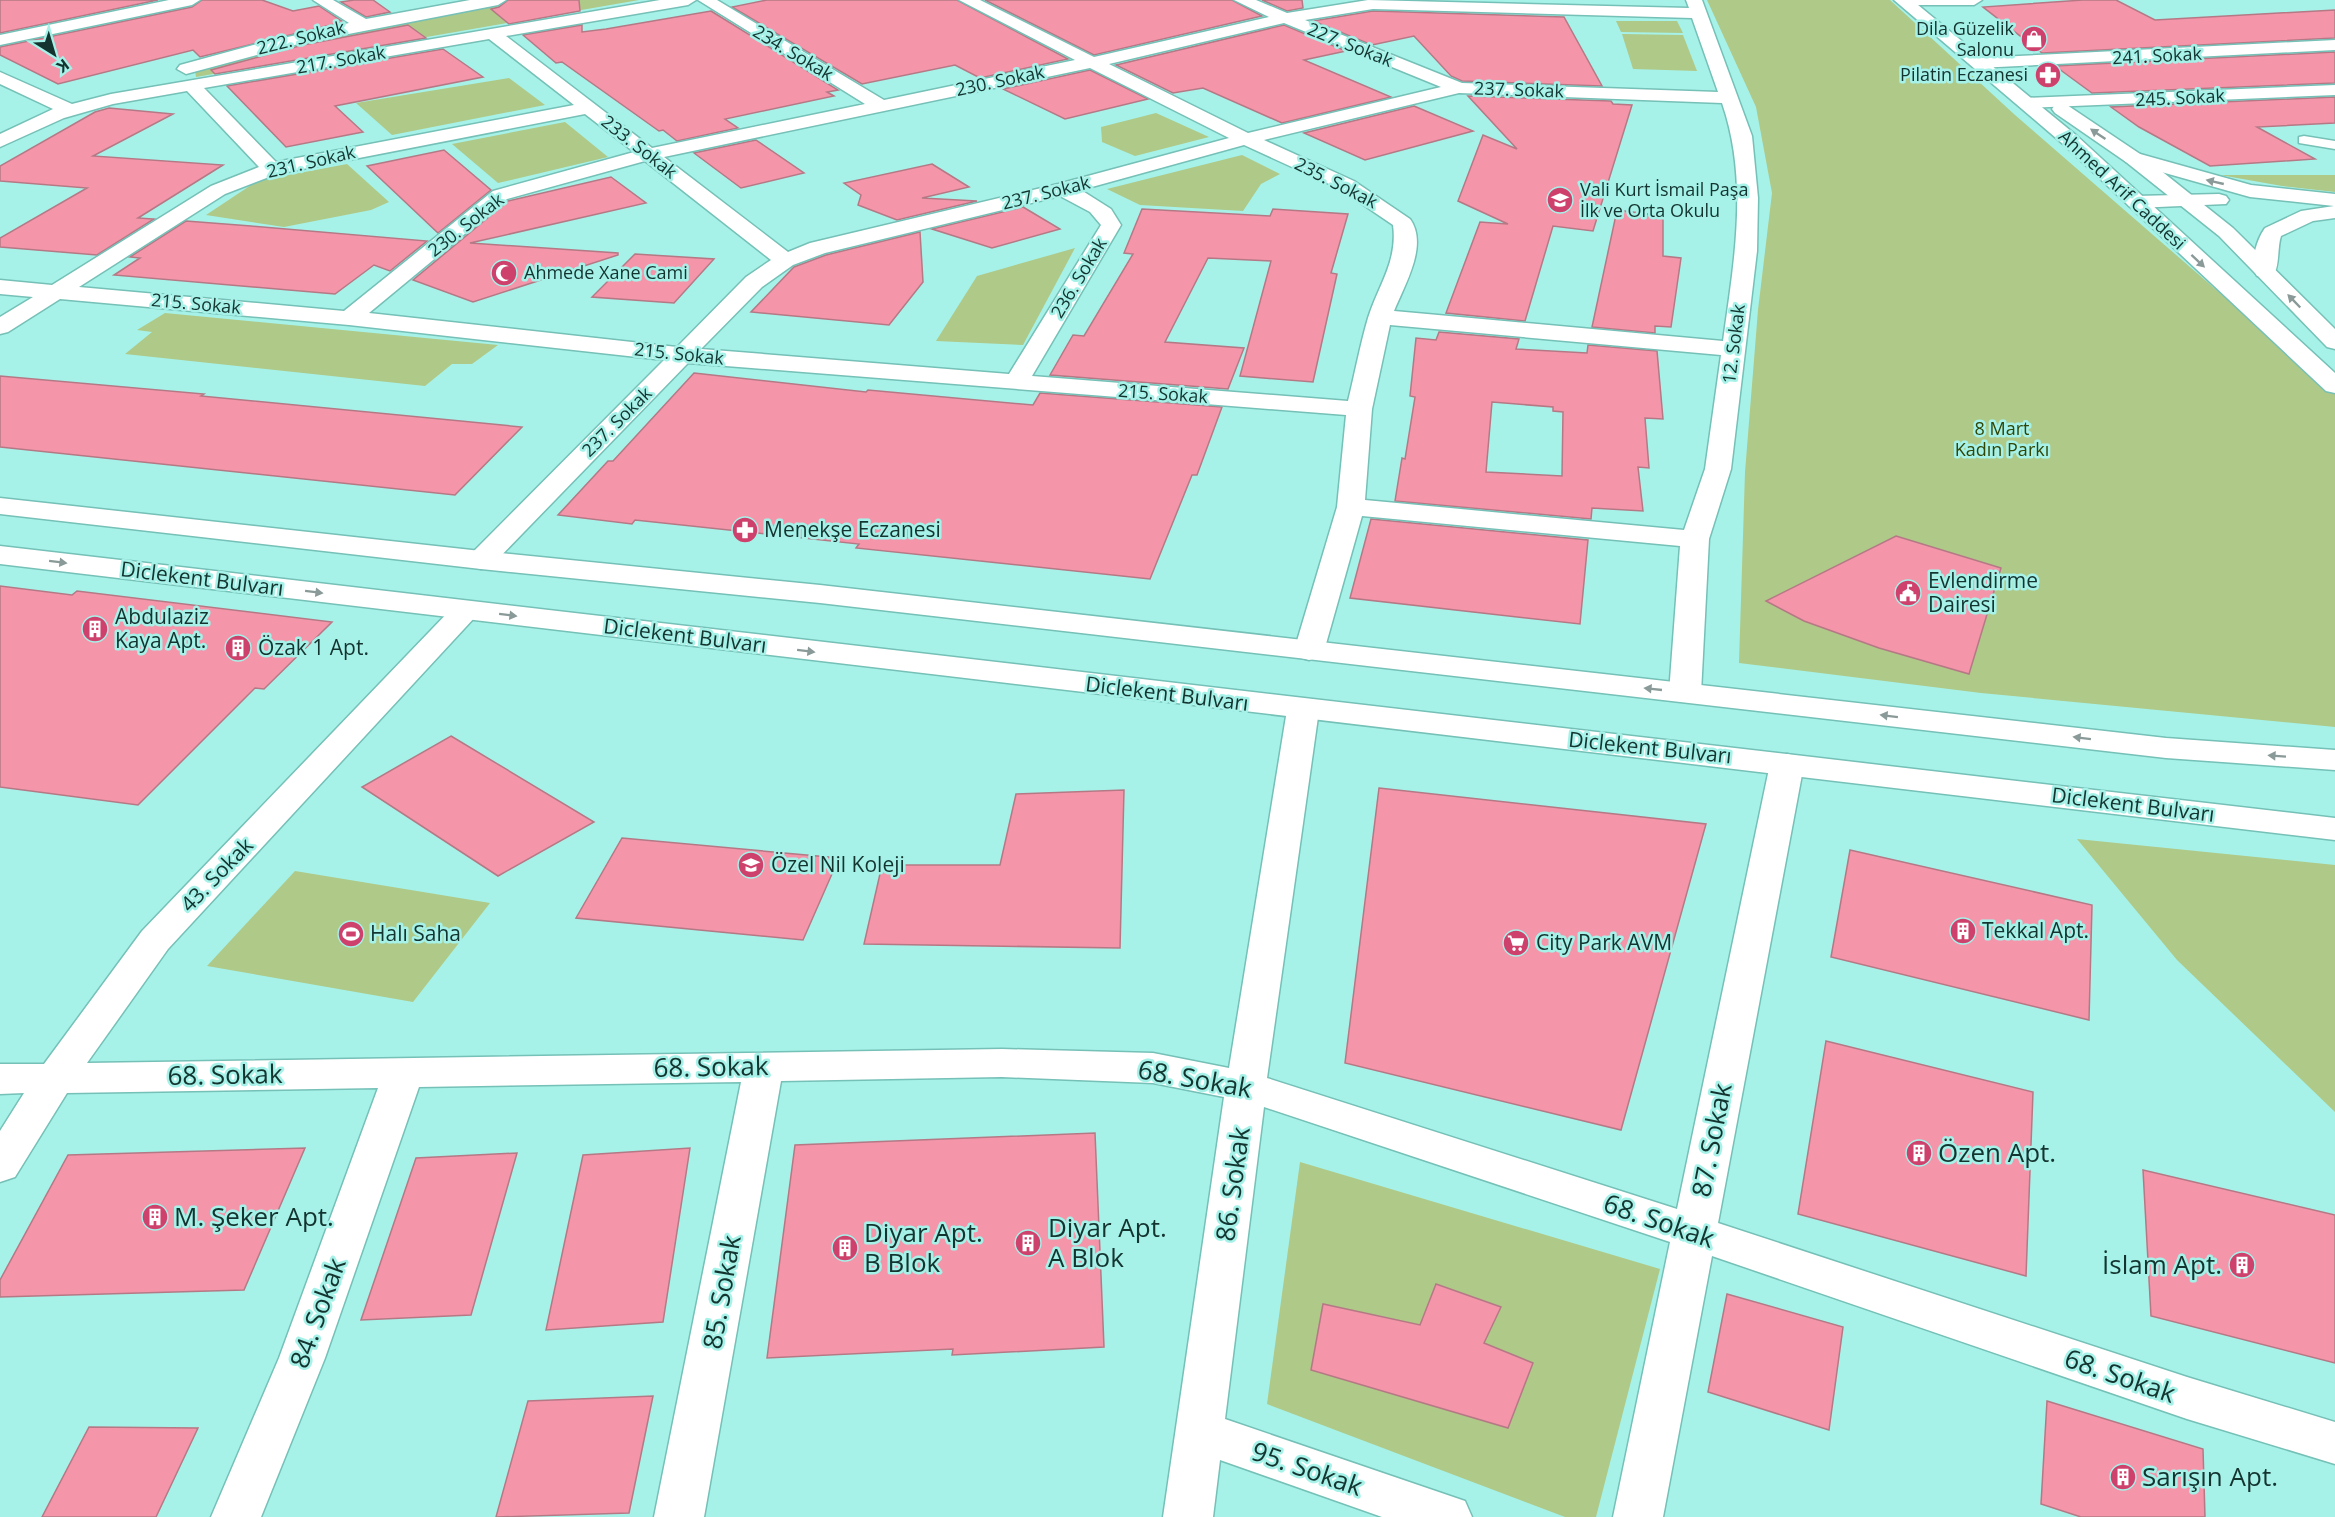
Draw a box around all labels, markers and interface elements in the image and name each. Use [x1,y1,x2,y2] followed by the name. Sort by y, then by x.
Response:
[254,14,348,60] street label: 222. Sokak
[1304,16,1397,72] street label: 227. Sokak
[1916,16,2015,61] place label: Dila Güzelik Salonu
[749,19,839,86] street label: 234. Sokak
[24,24,84,84] north arrow
[2019,24,2049,54] shop icon: Dila Güzelik Salonu
[294,39,388,79] street label: 217. Sokak
[2111,41,2203,69] street label: 241. Sokak
[52,54,74,78] text: K
[953,59,1047,101] street label: 230. Sokak
[2033,60,2063,90] pharmacy icon: Pilatin Eczanesi
[1900,62,2028,86] place label: Pilatin Eczanesi
[1474,75,1565,103] street label: 237. Sokak
[2134,83,2226,111] street label: 245. Sokak
[597,109,683,184] street label: 233. Sokak
[2054,124,2191,254] street label: Ahmed Arif Caddesi
[2090,128,2106,140] one-way arrow
[264,139,358,183] street label: 231. Sokak
[1291,151,1382,213] street label: 235. Sokak
[999,169,1093,215] street label: 237. Sokak
[1580,177,1748,222] place label: Vali Kurt İsmail Paşa İlk ve Orta Okulu
[2206,177,2224,187] one-way arrow
[1545,185,1575,215] school or university icon: Vali Kurt İsmail Paşa İlk ve Orta Okulu
[423,187,509,261] street label: 230. Sokak
[1045,232,1112,322] street label: 236. Sokak
[2190,254,2205,267] one-way arrow
[489,258,519,288] mosque icon: Ahmede Xane Cami
[524,260,688,284] place label: Ahmede Xane Cami
[150,287,242,319] street label: 215. Sokak
[2287,294,2301,308] one-way arrow
[1716,302,1750,385] street label: 12. Sokak
[633,336,726,370] street label: 215. Sokak
[1117,378,1209,408] street label: 215. Sokak
[576,381,657,462] street label: 237. Sokak
[1955,416,2049,461] park label: 8 Mart Kadın Parkı
[730,515,760,545] pharmacy icon: Menekşe Eczanesi
[764,515,941,543] place label: Menekşe Eczanesi
[119,554,285,602] street label: Diclekent Bulvarı
[49,558,68,567] one-way arrow
[1928,566,2038,618] place label: Evlendirme Dairesi
[1893,578,1923,608] public building icon: Evlendirme Dairesi
[305,588,324,597] one-way arrow
[115,602,209,654] place label: Abdulaziz Kaya Apt.
[499,610,518,620] one-way arrow
[602,611,768,659] street label: Diclekent Bulvarı
[80,614,110,644] building icon: Abdulaziz Kaya Apt.
[223,633,253,663] building icon: Özak 1 Apt.
[258,633,369,661] place label: Özak 1 Apt.
[796,646,815,655] one-way arrow
[1084,669,1250,717] street label: Diclekent Bulvarı
[1644,684,1663,694] one-way arrow
[1879,711,1898,721] one-way arrow
[1567,725,1733,770] street label: Diclekent Bulvarı
[2073,733,2092,743] one-way arrow
[2267,751,2286,760] one-way arrow
[2050,780,2216,828] street label: Diclekent Bulvarı
[174,831,259,917] street label: 43. Sokak
[736,850,766,880] school or university icon: Özel Nil Koleji
[771,850,905,878] place label: Özel Nil Koleji
[1948,916,1978,946] building icon: Tekkal Apt.
[1982,916,2089,944] place label: Tekkal Apt.
[336,919,366,949] sports icon: Halı Saha
[370,919,461,947] place label: Halı Saha
[1501,928,1531,958] supermarket icon: City Park AVM
[1536,928,1672,956] place label: City Park AVM
[653,1047,769,1085] street label: 68. Sokak
[1135,1050,1255,1106] street label: 68. Sokak
[167,1055,283,1093] street label: 68. Sokak
[1682,1080,1740,1200] street label: 87. Sokak
[1206,1124,1258,1243] street label: 86. Sokak
[1938,1134,2056,1170] place label: Özen Apt.
[1904,1138,1934,1168] building icon: Özen Apt.
[1599,1184,1720,1256] street label: 68. Sokak
[174,1198,334,1234] place label: M. Şeker Apt.
[140,1202,170,1232] building icon: M. Şeker Apt.
[1048,1209,1167,1275] place label: Diyar Apt. A Blok
[864,1214,983,1280] place label: Diyar Apt. B Blok
[1013,1228,1043,1258] building icon: Diyar Apt. A Blok
[693,1232,749,1352] street label: 85. Sokak
[830,1233,860,1263] building icon: Diyar Apt. B Blok
[2102,1246,2222,1282] place label: İslam Apt.
[2227,1250,2257,1280] building icon: İslam Apt.
[280,1252,354,1373] street label: 84. Sokak
[2060,1339,2181,1411] street label: 68. Sokak
[1247,1432,1368,1504] street label: 95. Sokak
[2142,1458,2278,1494] place label: Sarışın Apt.
[2108,1462,2138,1492] building icon: Sarışın Apt.

